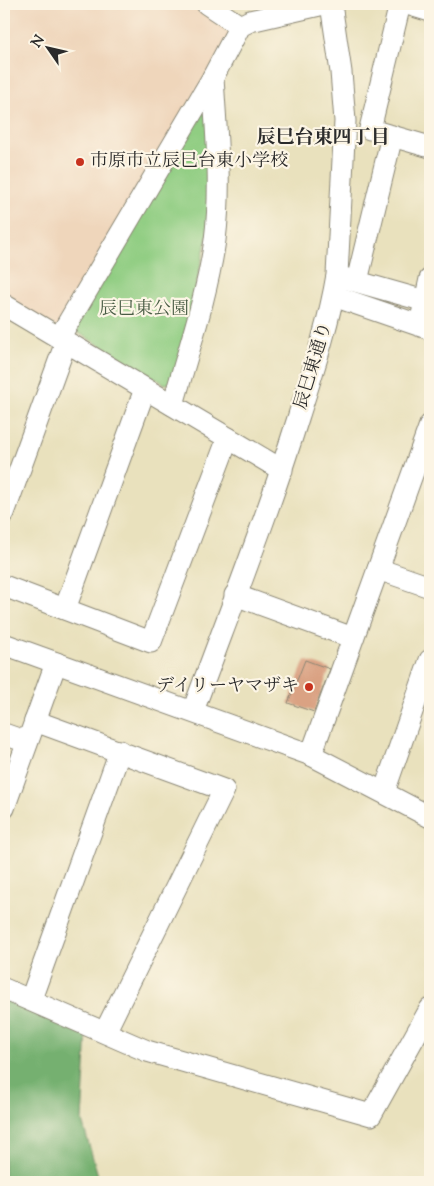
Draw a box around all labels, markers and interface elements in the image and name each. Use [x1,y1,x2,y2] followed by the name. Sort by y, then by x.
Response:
[22,22,72,72] north arrow
[27,32,50,52] text: N
[256,125,390,152] district label: 辰巳台東四丁目
[90,149,288,175] place label: 市原市立辰巳台東小学校
[74,156,86,168] marker: 市原市立辰巳台東小学校
[99,297,189,323] park label: 辰巳東公園
[288,319,340,413] street label: 辰巳東通り
[156,674,299,700] place label: デイリーヤマザキ
[303,681,315,693] marker: デイリーヤマザキ

